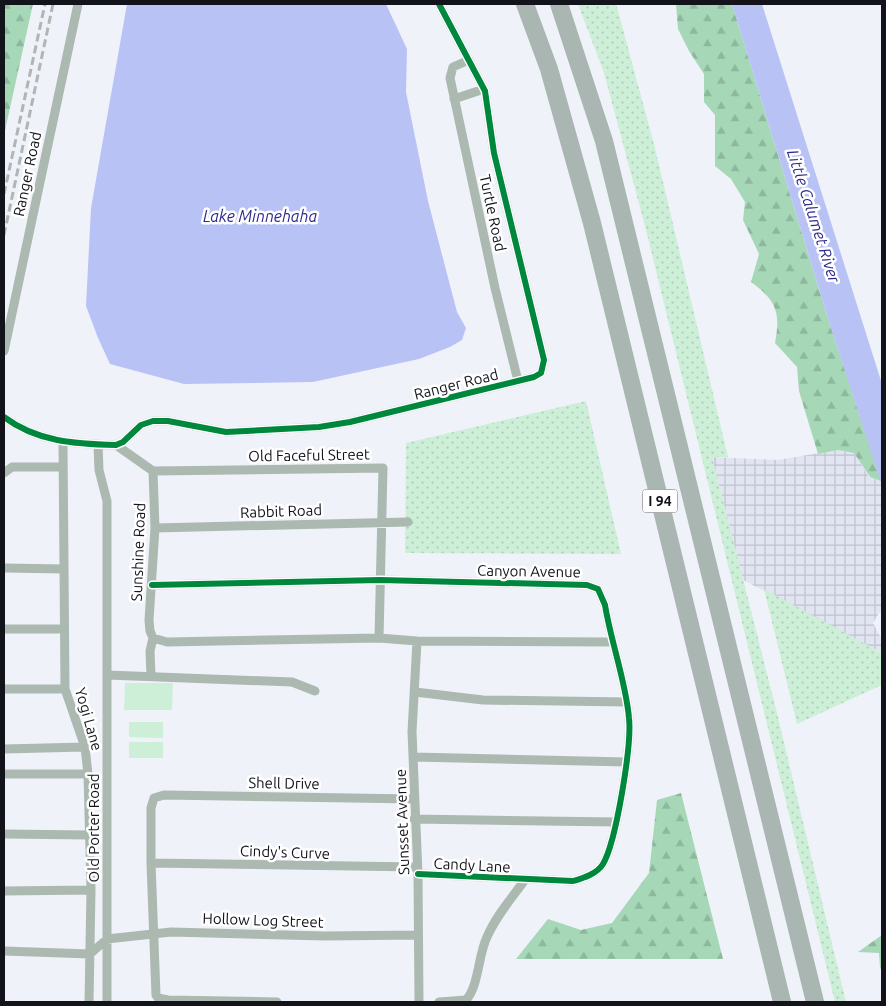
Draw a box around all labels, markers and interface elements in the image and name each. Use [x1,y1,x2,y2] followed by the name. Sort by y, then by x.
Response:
[10,130,44,218] street label: Ranger Road
[784,147,844,286] water label: Little Calumet River
[477,173,509,253] street label: Turtle Road
[203,207,317,225] water label: Lake Minnehaha
[412,365,500,403] street label: Ranger Road
[248,445,370,465] street label: Old Faceful Street
[642,490,678,512] road number: I 94
[240,501,322,521] street label: Rabbit Road
[128,502,148,602] street label: Sunshine Road
[477,562,581,580] street label: Canyon Avenue
[72,686,106,752] street label: Yogi Lane
[392,769,412,875] street label: Sunsset Avenue
[85,774,102,882] street label: Old Porter Road
[248,774,320,792] street label: Shell Drive
[240,842,330,862] street label: Cindy's Curve
[433,854,511,876] street label: Candy Lane
[202,909,324,931] street label: Hollow Log Street

